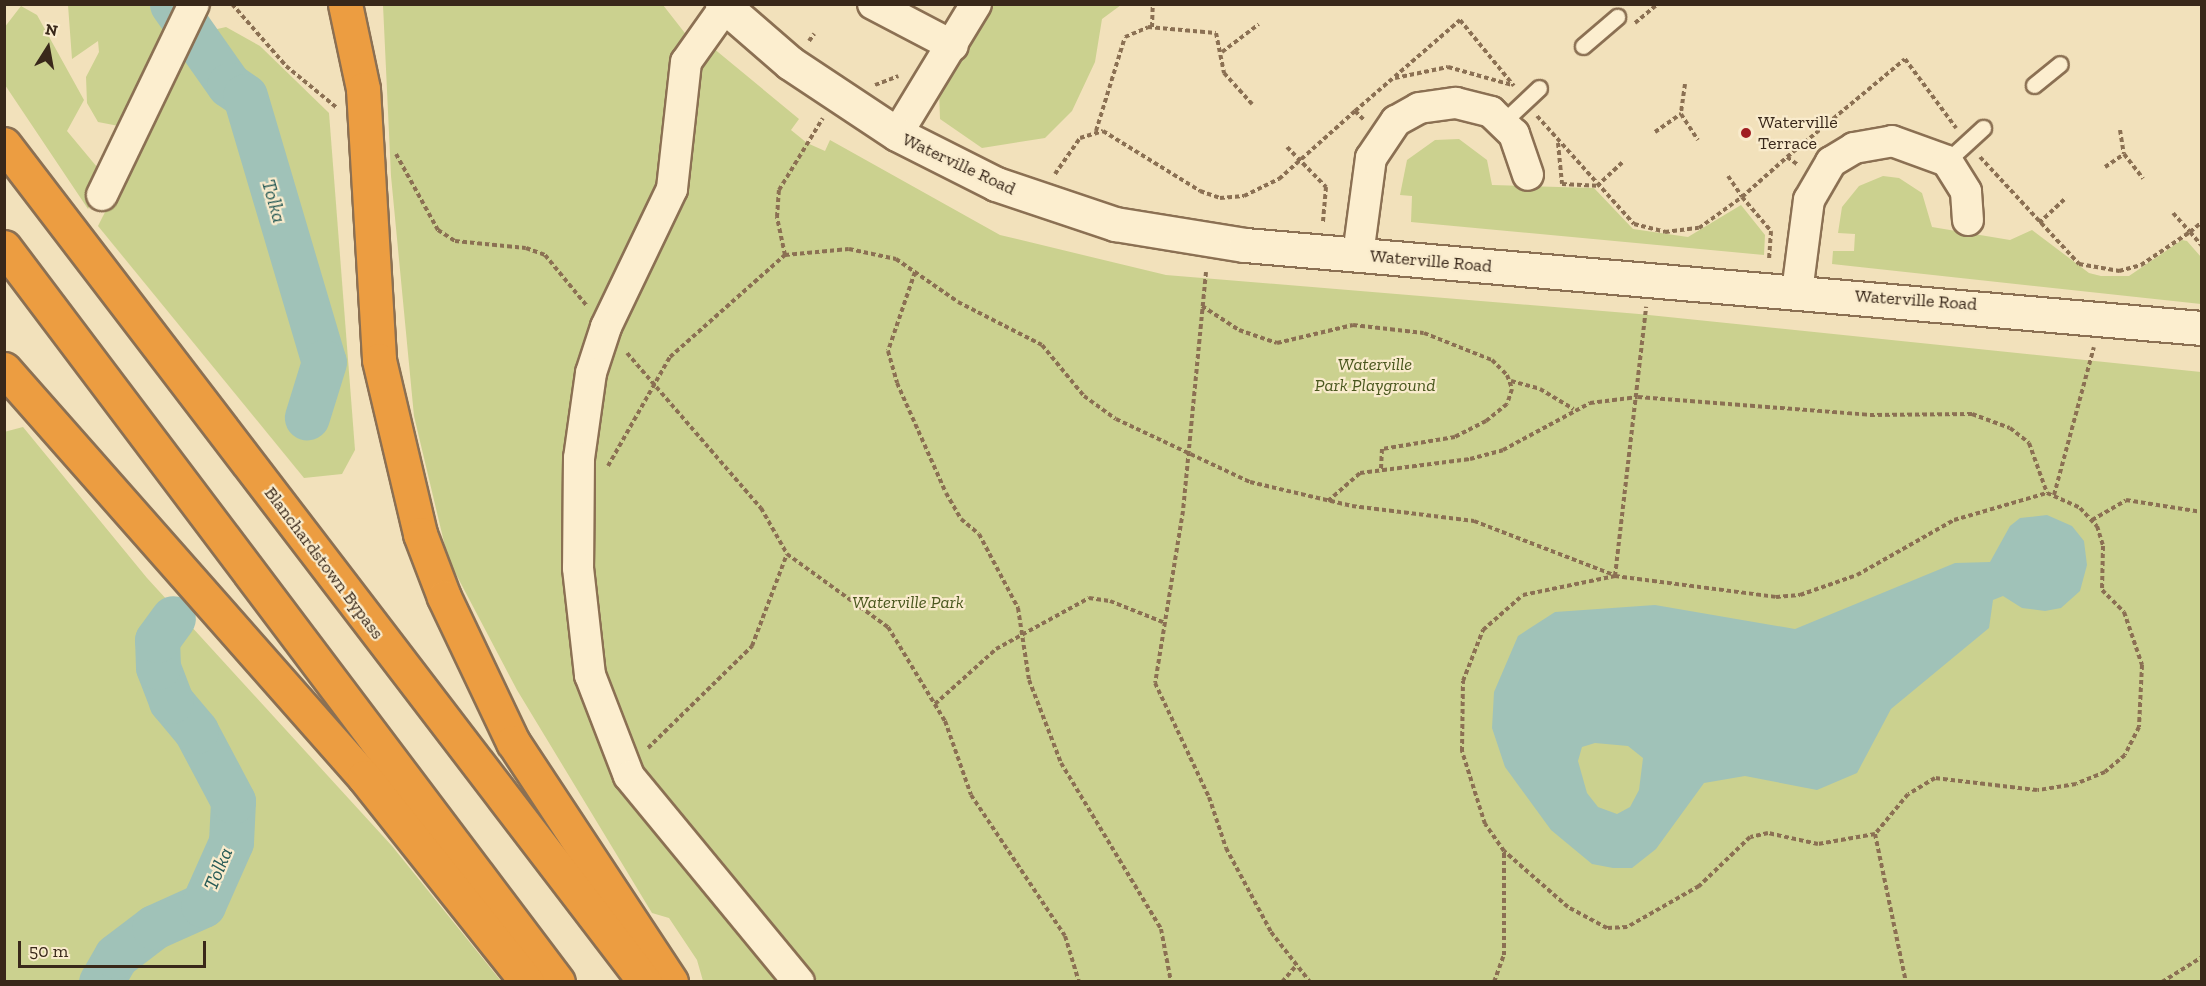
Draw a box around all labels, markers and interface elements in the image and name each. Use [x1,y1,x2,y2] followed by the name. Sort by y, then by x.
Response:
[18,18,78,78] north arrow
[44,19,59,40] text: N
[1758,112,1838,154] place label: Waterville Terrace
[1739,126,1753,140] marker: Waterville Terrace
[899,128,1019,200] street label: Waterville Road
[256,177,292,225] water label: Tolka
[1369,245,1493,277] street label: Waterville Road
[1854,285,1978,315] street label: Waterville Road
[1315,354,1435,397] park label: Waterville Park Playground
[260,483,388,643] street label: Blanchardstown Bypass
[852,591,964,613] park label: Waterville Park
[198,844,238,894] water label: Tolka
[21,929,208,967] scale bar
[29,940,68,962] text: 50 m

